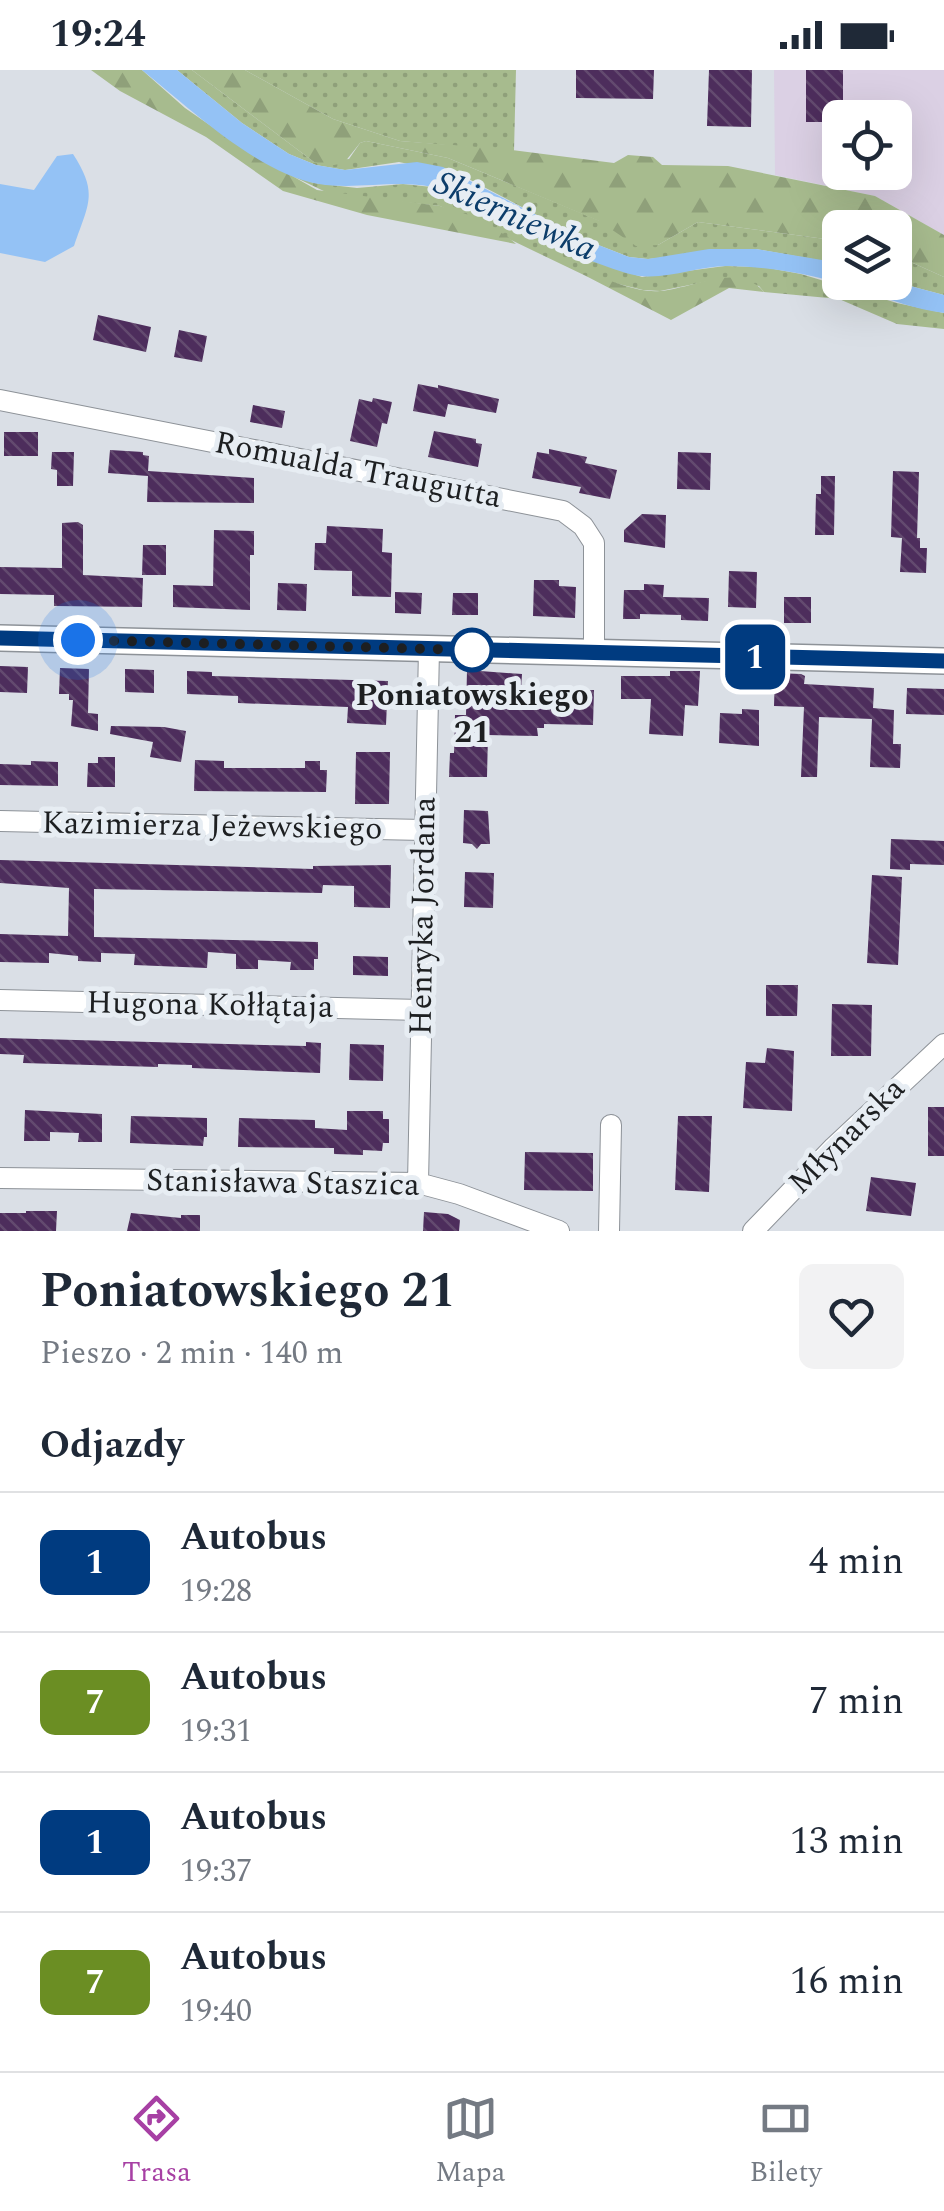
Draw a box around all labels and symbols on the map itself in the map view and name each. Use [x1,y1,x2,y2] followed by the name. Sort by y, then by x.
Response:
[425,157,605,275] water label: Skierniewka
[210,418,506,522] street label: Romualda Traugutta
[53,615,103,665] your location
[722,624,788,690] line badge: 1
[451,629,493,671] marker: Poniatowskiego 21
[356,671,589,757] place label: Poniatowskiego 21
[396,796,450,1036] street label: Henryka Jordana
[41,799,383,853] street label: Kazimierza Jeżewskiego
[86,978,334,1032] street label: Hugona Kołłątaja
[777,1066,917,1206] street label: Młynarska
[146,1156,421,1210] street label: Stanisława Staszica

